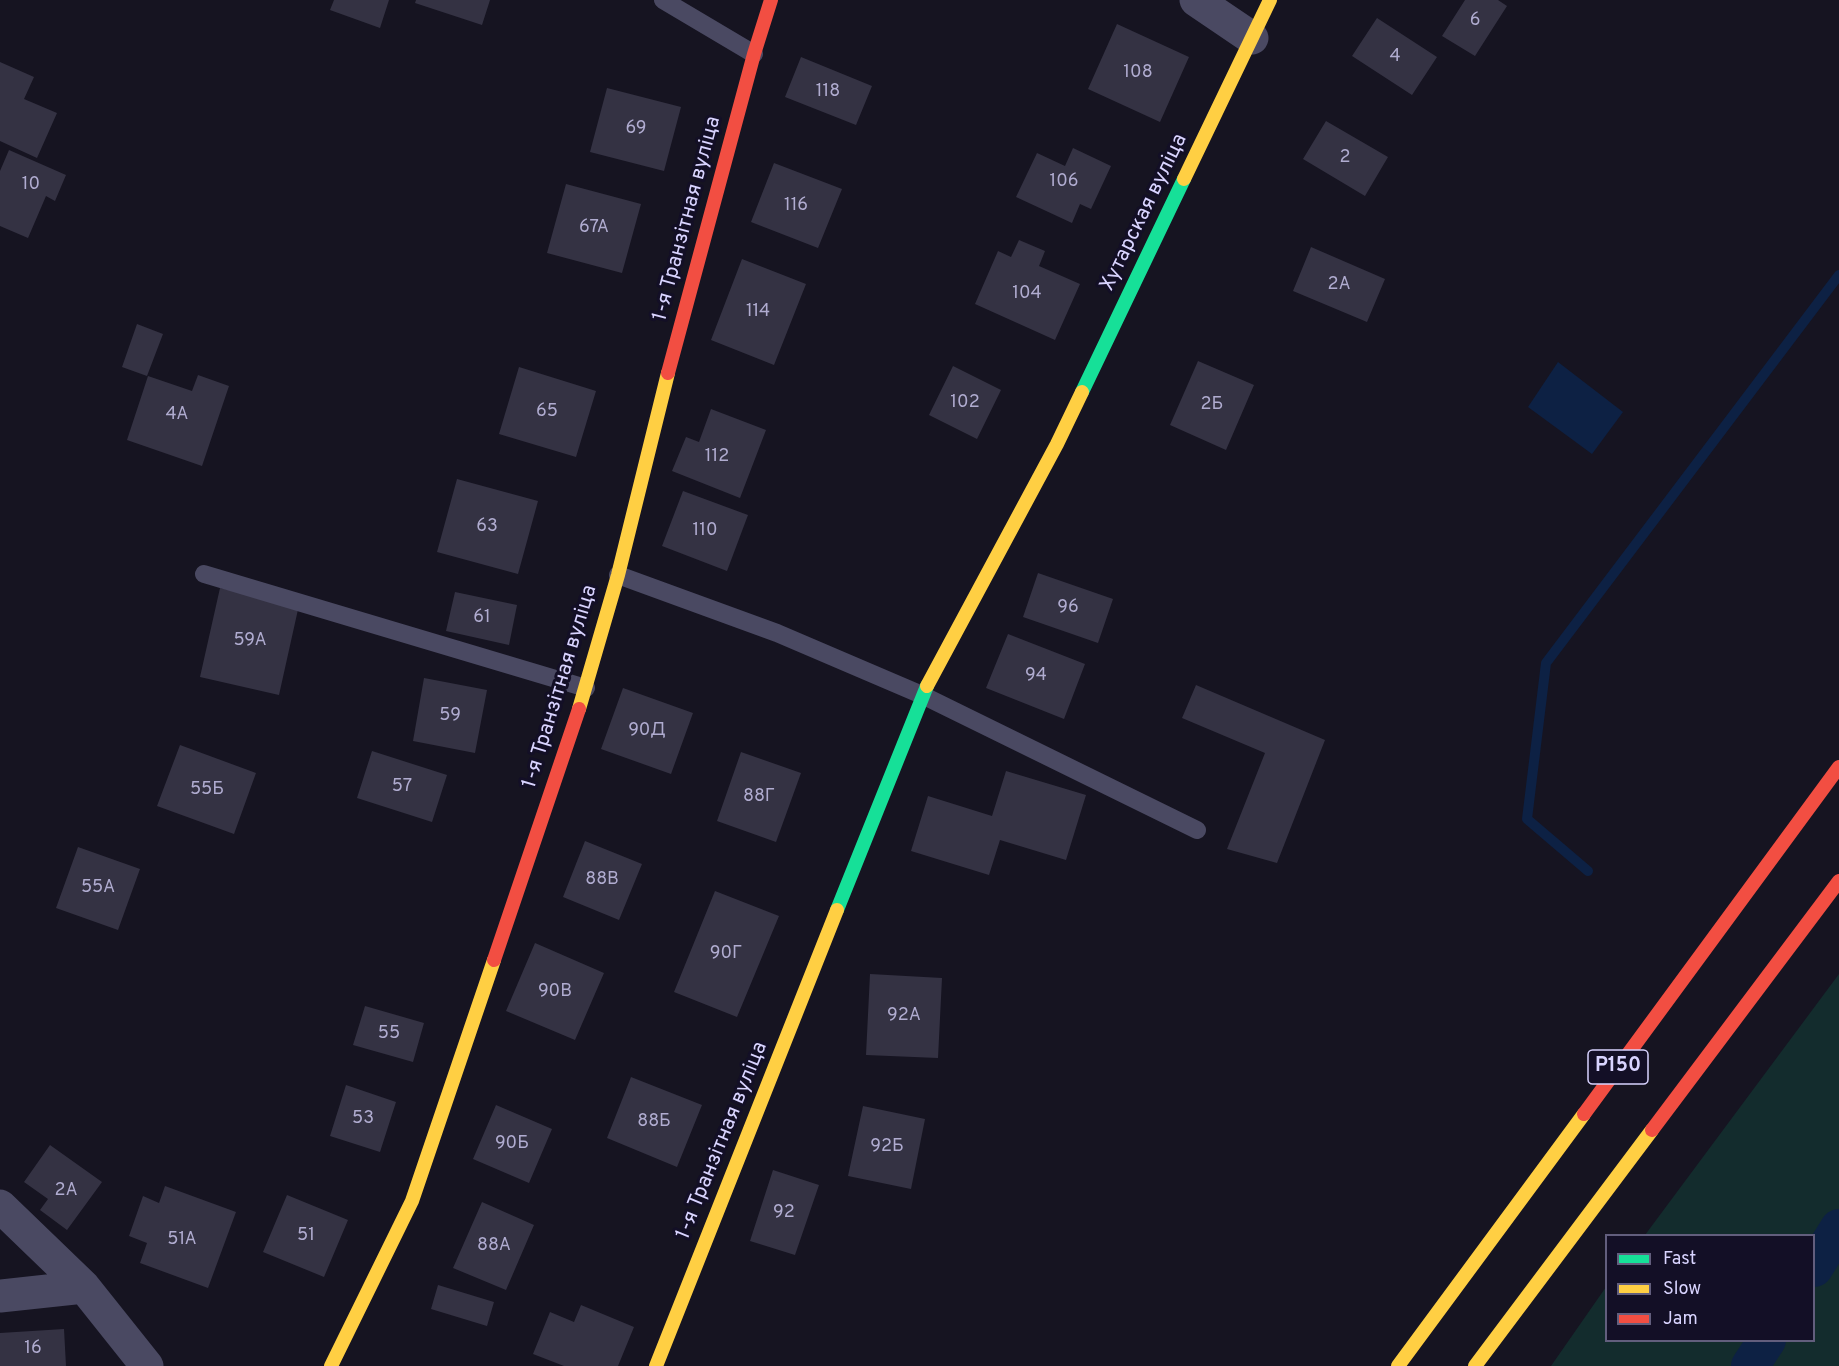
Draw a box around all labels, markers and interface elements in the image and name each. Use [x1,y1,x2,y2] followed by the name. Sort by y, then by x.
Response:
[1470,10,1480,32] house number: 6
[1389,46,1401,68] house number: 4
[1123,62,1153,84] house number: 108
[816,81,840,103] house number: 118
[649,114,727,324] street label: 1-я Транзітная вуліца
[626,118,646,140] house number: 69
[1096,130,1194,296] street label: Хутарская вуліца
[1339,147,1351,169] house number: 2
[1049,171,1079,193] house number: 106
[22,174,40,196] house number: 10
[784,195,808,217] house number: 116
[579,217,609,239] house number: 67А
[1327,274,1351,296] house number: 2А
[1012,283,1042,305] house number: 104
[746,301,770,323] house number: 114
[950,392,980,414] house number: 102
[1201,394,1223,416] house number: 2Б
[536,401,558,423] house number: 65
[165,404,189,426] house number: 4А
[705,446,729,468] house number: 112
[476,516,498,538] house number: 63
[693,520,717,542] house number: 110
[518,582,604,792] street label: 1-я Транзітная вуліца
[1057,597,1079,619] house number: 96
[473,607,491,629] house number: 61
[233,630,267,652] house number: 59А
[1025,665,1047,687] house number: 94
[439,705,461,727] house number: 59
[628,720,666,742] house number: 90Д
[392,776,412,798] house number: 57
[190,779,224,801] house number: 55Б
[743,786,775,808] house number: 88Г
[585,869,619,891] house number: 88В
[81,877,115,899] house number: 55А
[710,943,742,965] house number: 90Г
[538,981,572,1003] house number: 90В
[887,1005,921,1027] house number: 92А
[378,1023,400,1045] house number: 55
[672,1038,774,1244] street label: 1-я Транзітная вуліца
[1588,1050,1648,1084] road number: Р150
[352,1108,374,1130] house number: 53
[637,1111,671,1133] house number: 88Б
[495,1133,529,1155] house number: 90Б
[870,1136,904,1158] house number: 92Б
[54,1180,78,1202] house number: 2А
[773,1202,795,1224] house number: 92
[297,1225,315,1247] house number: 51
[167,1229,197,1251] house number: 51А
[1605,1234,1815,1342] legend
[477,1235,511,1257] house number: 88А
[1663,1248,1696,1271] text: Fast
[1663,1278,1701,1301] text: Slow
[1663,1308,1698,1331] text: Jam
[24,1338,42,1360] house number: 16

